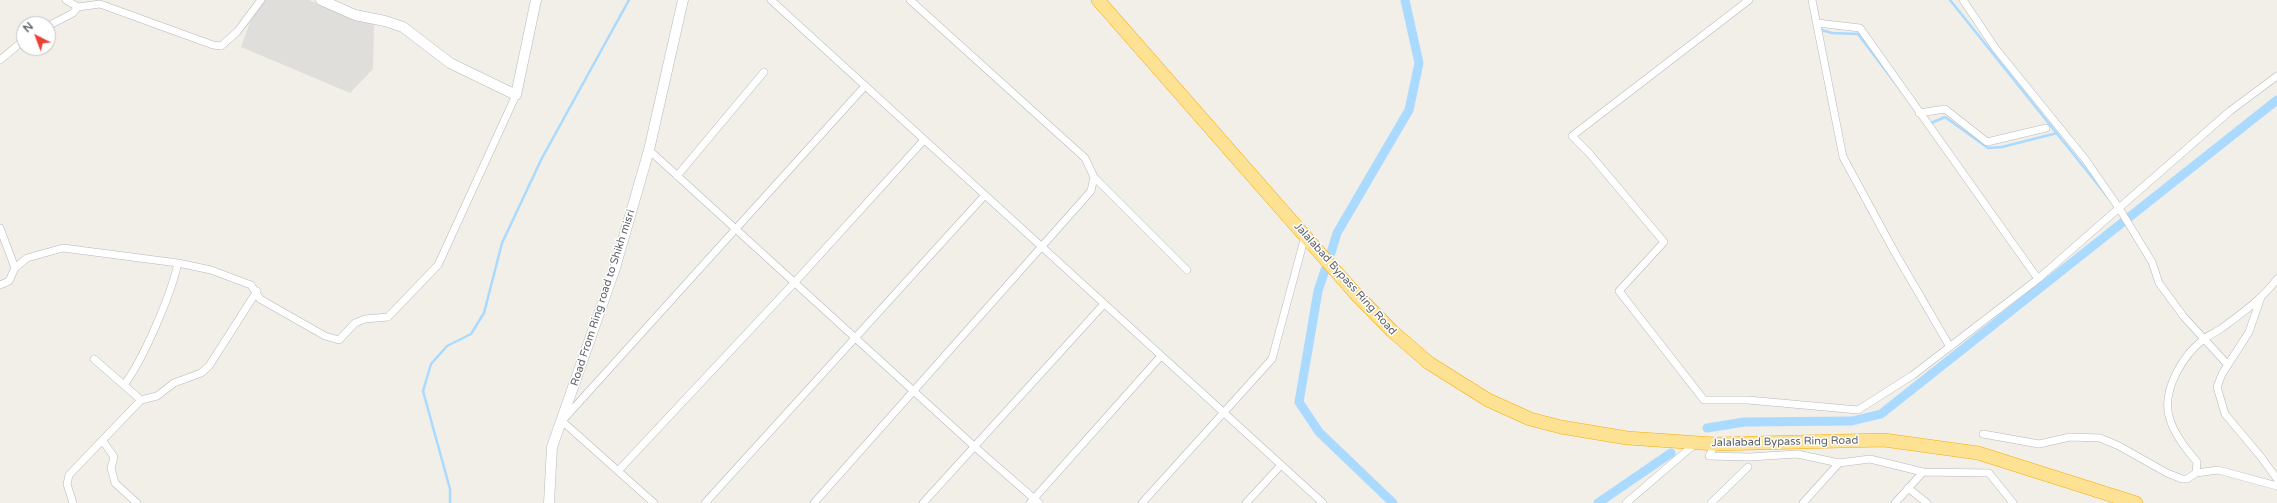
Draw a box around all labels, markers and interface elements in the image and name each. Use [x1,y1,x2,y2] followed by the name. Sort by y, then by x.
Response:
[16,16,56,56] north arrow
[21,20,36,35] text: N
[568,208,638,388] street label: Road From Ring road to Shikh misri
[1291,220,1399,338] street label: Jalalabad Bypass Ring Road
[1712,434,1858,450] street label: Jalalabad Bypass Ring Road

